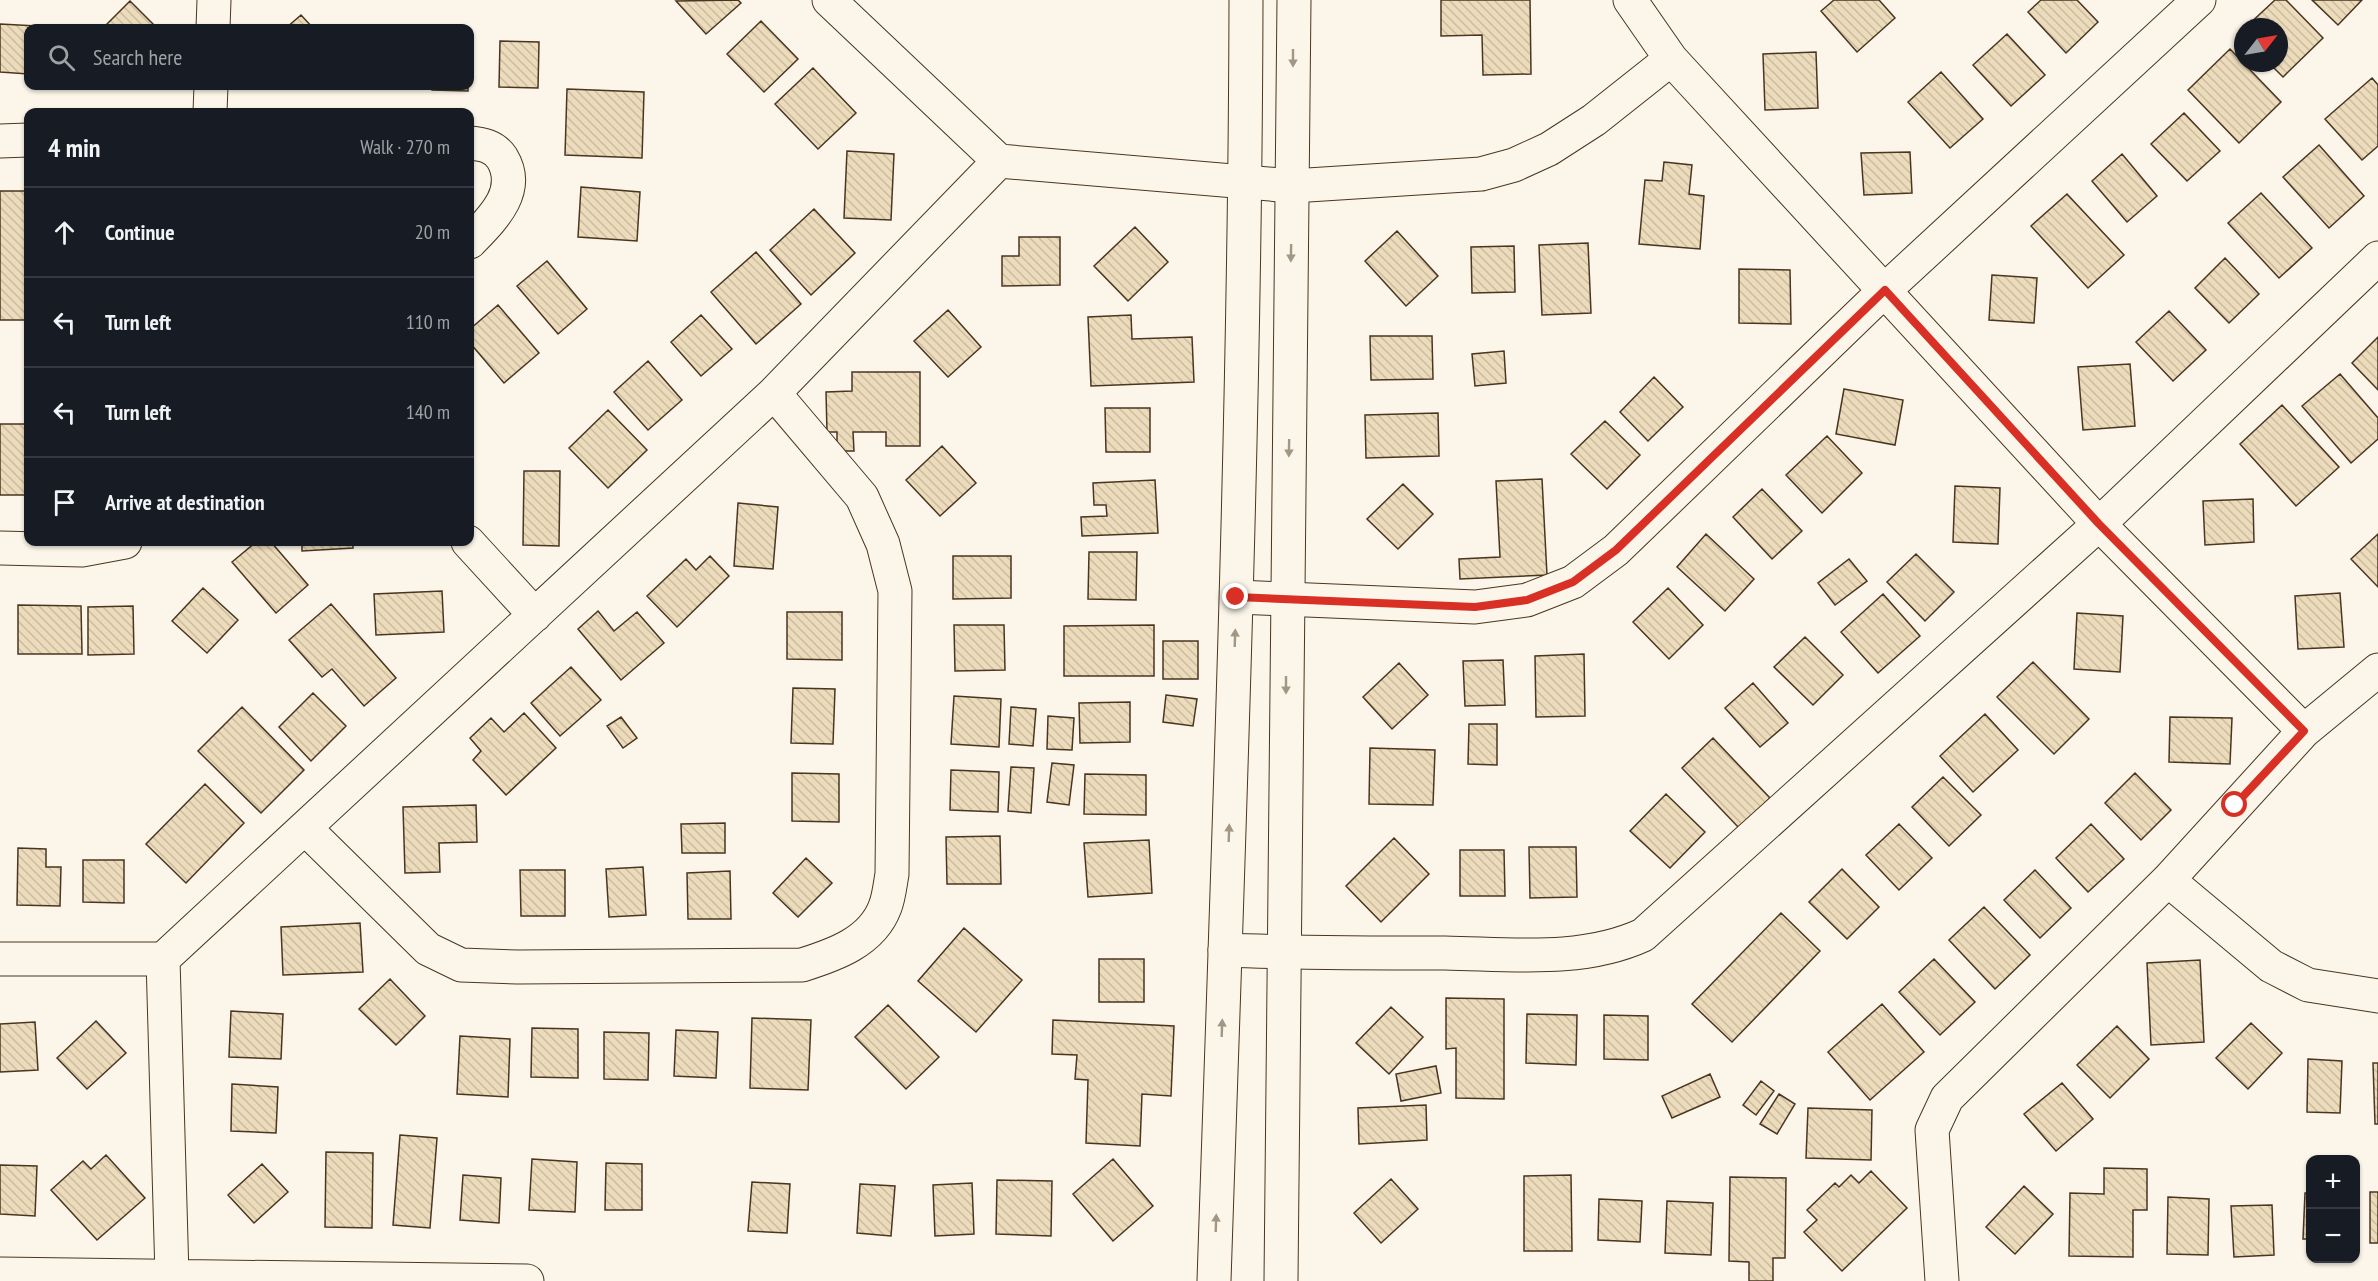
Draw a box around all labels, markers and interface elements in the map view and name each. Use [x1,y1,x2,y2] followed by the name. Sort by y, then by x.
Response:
[2234,18,2288,72] north arrow
[24,24,474,90] search box
[45,41,78,74] icon: search
[93,43,182,71] text: Search here
[1288,49,1298,68] one-way arrow
[48,131,101,164] text: 4 min
[360,134,450,160] text: Walk · 270 m
[48,216,81,249] icon: ahead
[105,218,175,246] text: Continue
[415,219,450,245] text: 20 m
[1287,244,1296,263] one-way arrow
[48,306,81,339] icon: left
[105,308,171,336] text: Turn left
[406,309,450,335] text: 110 m
[48,396,81,429] icon: left
[105,398,171,426] text: Turn left
[406,399,450,425] text: 140 m
[1284,439,1294,458] one-way arrow
[48,486,81,519] icon: arrive
[105,488,265,516] text: Arrive at destination
[1222,583,1248,609] route end
[1231,628,1240,647] one-way arrow
[1281,676,1291,695] one-way arrow
[2221,791,2247,817] route start
[1224,823,1233,842] one-way arrow
[1218,1018,1227,1037] one-way arrow
[2306,1155,2360,1263] map controls
[2306,1155,2360,1209] button: +
[2306,1209,2360,1263] button: −
[1211,1213,1221,1232] one-way arrow

